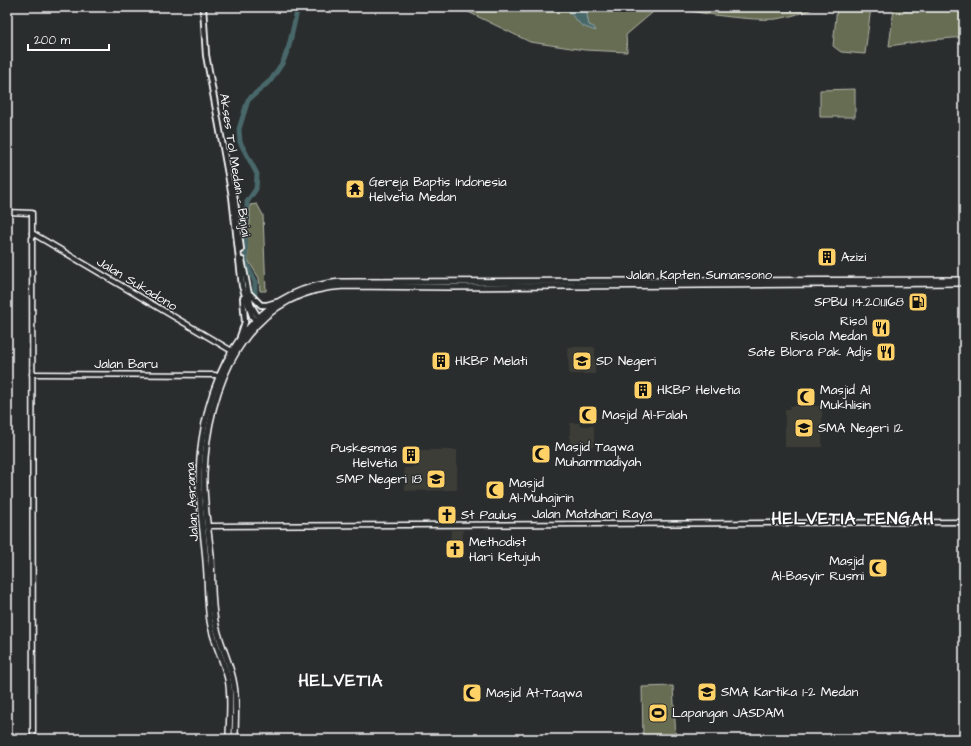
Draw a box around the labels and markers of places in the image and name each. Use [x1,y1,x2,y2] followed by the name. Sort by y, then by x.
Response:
[369,173,507,206] place label: Gereja Baptis Indonesia Helvetia Medan
[344,178,366,200] temple icon: Gereja Baptis Indonesia Helvetia Medan
[816,246,838,268] building icon: Azizi
[841,248,866,266] place label: Azizi
[907,291,929,313] fuel station icon: SPBU 14.201.1168
[814,293,905,311] place label: SPBU 14.201.1168
[790,312,867,345] place label: Risol Risola Medan
[870,317,892,339] restaurant icon: Risol Risola Medan
[875,341,897,363] restaurant icon: Sate Blora Pak Adjis
[748,343,872,361] place label: Sate Blora Pak Adjis
[430,350,452,372] building icon: HKBP Melati
[571,350,593,372] school or university icon: SD Negeri
[455,352,527,370] place label: HKBP Melati
[596,352,656,371] place label: SD Negeri
[632,379,654,401] building icon: HKBP Helvetia
[657,381,740,399] place label: HKBP Helvetia
[820,381,871,414] place label: Masjid Al Mukhlisin
[795,386,817,408] mosque icon: Masjid Al Mukhlisin
[577,404,599,426] mosque icon: Masjid Al-Falah
[602,406,688,424] place label: Masjid Al-Falah
[793,417,815,439] school or university icon: SMA Negeri 12
[818,419,904,438] place label: SMA Negeri 12
[555,438,642,472] place label: Masjid Taqwa Muhammadiyah
[331,439,397,472] place label: Puskesmas Helvetia
[530,443,552,465] mosque icon: Masjid Taqwa Muhammadiyah
[400,444,422,466] building icon: Puskesmas Helvetia
[425,468,447,490] school or university icon: SMP Negeri 18
[336,470,423,489] place label: SMP Negeri 18
[509,474,574,507] place label: Masjid Al-Muhajirin
[484,479,506,501] mosque icon: Masjid Al-Muhajirin
[436,504,458,526] church icon: St Paulus
[461,506,517,524] place label: St Paulus
[469,533,541,566] place label: Methodist Hari Ketujuh
[444,538,466,560] church icon: Methodist Hari Ketujuh
[771,552,864,586] place label: Masjid Al-Basyir Rusmi
[867,557,889,579] mosque icon: Masjid Al-Basyir Rusmi
[696,681,718,703] school or university icon: SMA Kartika 1-2 Medan
[461,682,483,704] mosque icon: Masjid At-Taqwa
[721,683,859,701] place label: SMA Kartika 1-2 Medan
[486,684,583,702] place label: Masjid At-Taqwa
[647,702,669,724] sports icon: Lapangan JASDAM
[672,704,784,723] place label: Lapangan JASDAM

